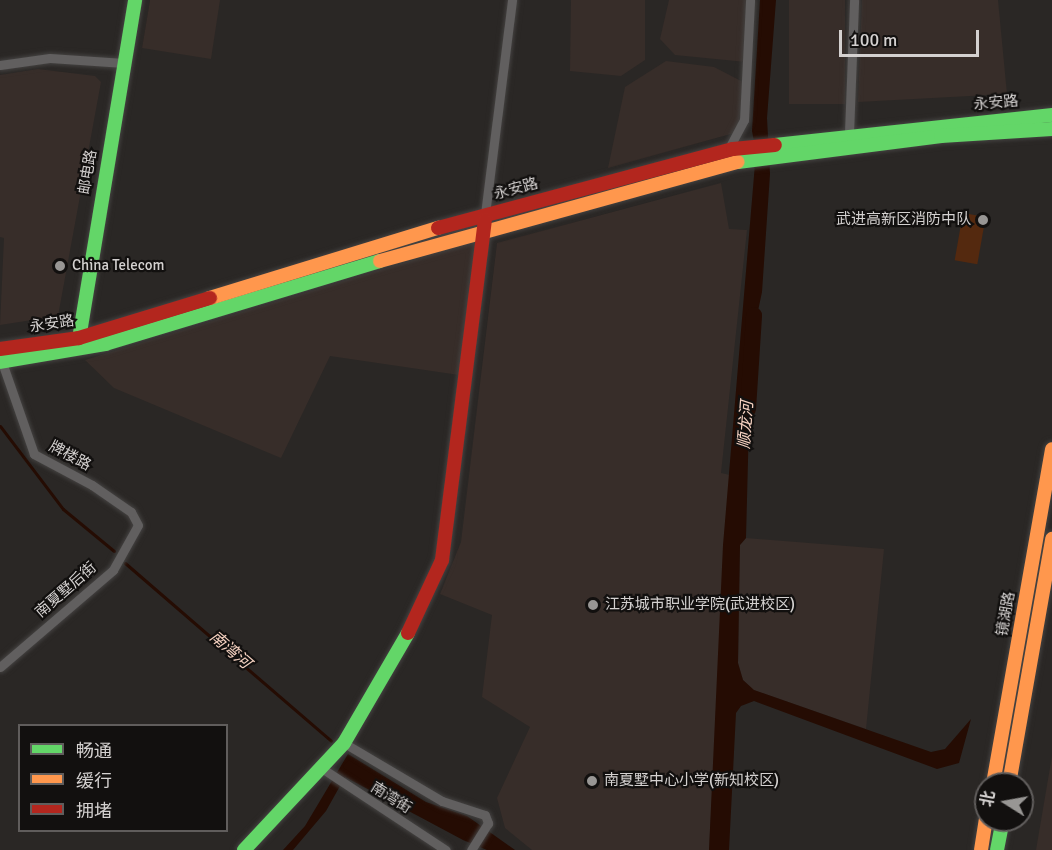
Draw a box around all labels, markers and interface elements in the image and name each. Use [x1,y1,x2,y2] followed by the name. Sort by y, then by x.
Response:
[842,18,982,56] scale bar
[850,29,897,51] text: 100 m
[973,92,1019,114] street label: 永安路
[75,148,101,196] street label: 邮电路
[492,174,540,204] street label: 永安路
[836,211,971,229] place label: 武进高新区消防中队
[976,213,990,227] marker: 武进高新区消防中队
[72,257,165,275] place label: China Telecom
[53,259,67,273] marker: China Telecom
[28,312,76,336] street label: 永安路
[735,400,757,450] water label: 顺龙河
[46,437,94,475] street label: 牌楼路
[32,559,100,621] street label: 南夏墅后街
[993,590,1019,638] street label: 镜湖路
[605,596,795,614] place label: 江苏城市职业学院(武进校区)
[586,598,600,612] marker: 江苏城市职业学院(武进校区)
[206,627,254,673] water label: 南湾河
[18,724,228,832] legend
[76,740,112,762] text: 畅通
[76,770,112,792] text: 缓行
[604,772,779,790] place label: 南夏墅中心小学(新知校区)
[974,772,1034,832] north arrow
[585,774,599,788] marker: 南夏墅中心小学(新知校区)
[367,778,415,818] street label: 南湾街
[977,789,1000,809] text: 北
[76,800,112,822] text: 拥堵

